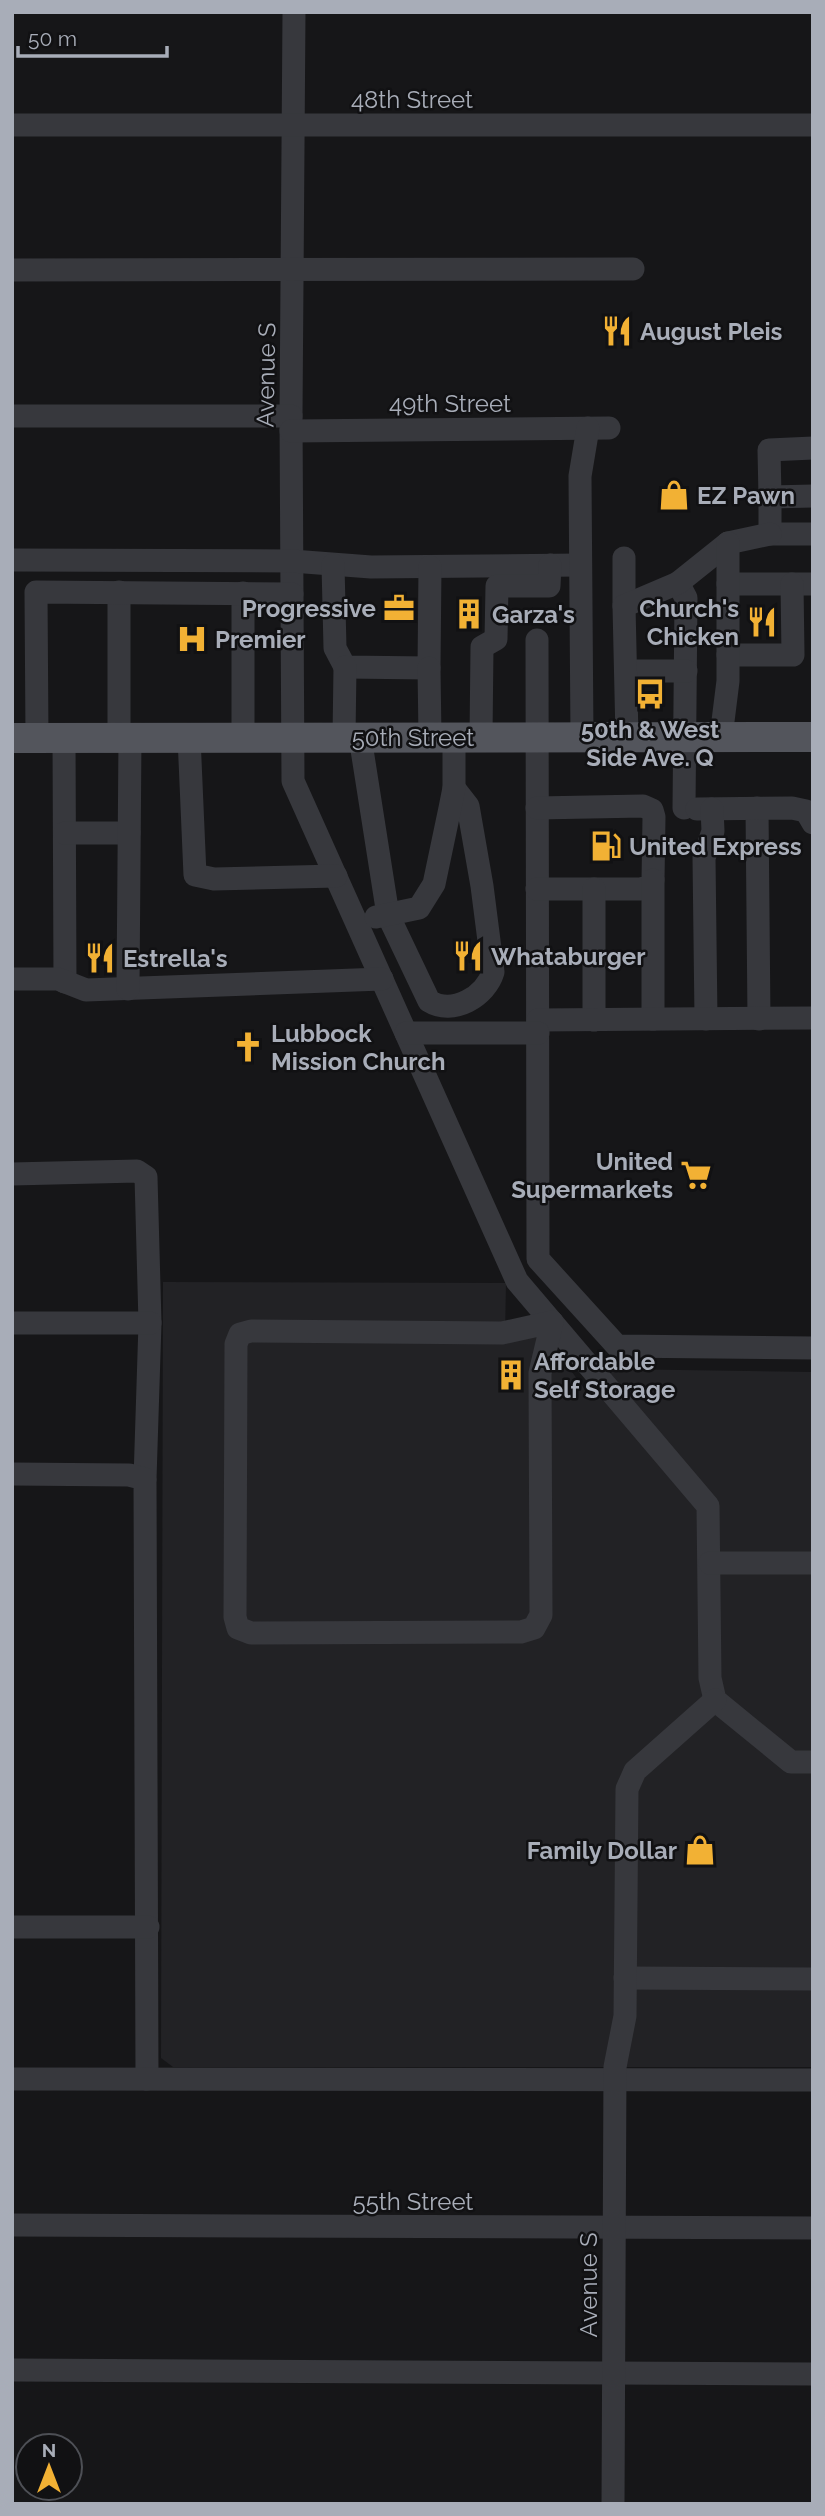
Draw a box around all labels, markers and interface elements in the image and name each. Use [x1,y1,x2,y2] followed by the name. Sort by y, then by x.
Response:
[18,14,166,58] scale bar
[28,26,77,51] text: 50 m
[351,85,473,114] street label: 48th Street
[600,314,634,348] restaurant icon: August Pleis
[640,317,783,346] place label: August Pleis
[251,322,281,428] street label: Avenue S
[389,389,511,418] street label: 49th Street
[657,478,691,512] shop icon: EZ Pawn
[697,481,795,510] place label: EZ Pawn
[382,591,416,625] office icon: Progressive
[242,594,376,623] place label: Progressive
[639,594,739,651] place label: Church's Chicken
[452,597,486,631] building icon: Garza's
[492,600,575,629] place label: Garza's
[745,605,779,639] restaurant icon: Church's Chicken
[175,622,209,656] hospital icon: Premier
[215,625,306,654] place label: Premier
[633,677,667,711] bus stop icon: 50th & West Side Ave. Q
[581,715,719,772] place label: 50th & West Side Ave. Q
[352,723,474,752] street label: 50th Street
[589,829,623,863] fuel station icon: United Express
[629,832,802,861] place label: United Express
[451,939,485,973] restaurant icon: Whataburger
[83,941,117,975] restaurant icon: Estrella's
[491,942,646,971] place label: Whataburger
[123,944,228,973] place label: Estrella's
[271,1019,445,1076] place label: Lubbock Mission Church
[231,1030,265,1064] church icon: Lubbock Mission Church
[511,1147,673,1204] place label: United Supermarkets
[679,1158,713,1192] supermarket icon: United Supermarkets
[534,1347,675,1404] place label: Affordable Self Storage
[494,1358,528,1392] building icon: Affordable Self Storage
[683,1833,717,1867] shop icon: Family Dollar
[527,1836,677,1865] place label: Family Dollar
[353,2187,473,2216] street label: 55th Street
[574,2233,603,2337] street label: Avenue S
[14,2432,84,2502] north arrow
[42,2439,56,2461] text: N

